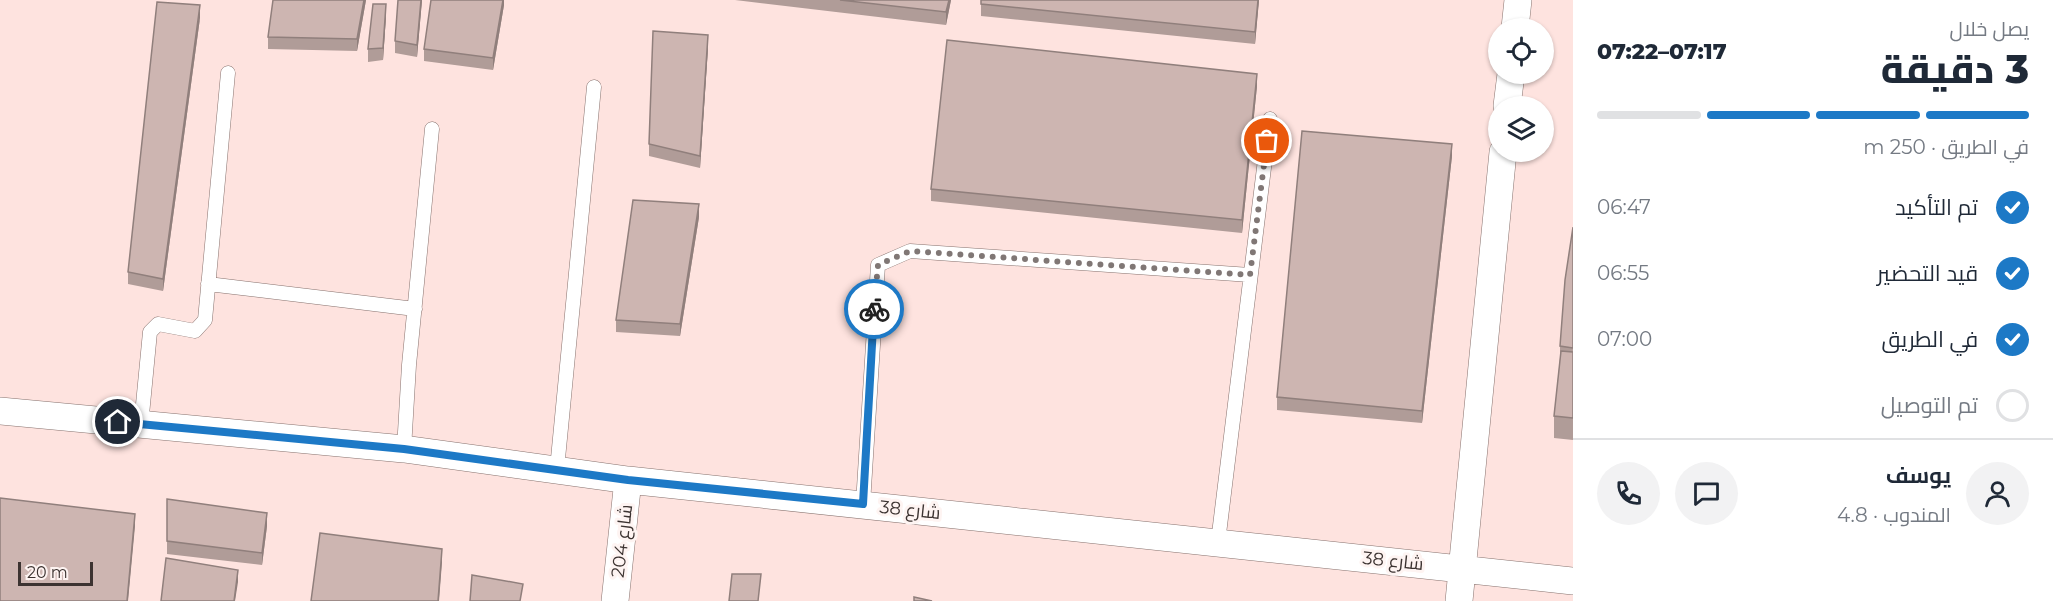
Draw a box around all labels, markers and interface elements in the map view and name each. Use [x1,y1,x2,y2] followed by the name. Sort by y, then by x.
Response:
[1950,17,2029,41] text: يصل خلال
[1488,18,1554,162] map controls
[1488,18,1554,84] button: locate
[1597,38,1727,65] text: 07:17–07:22
[1881,45,2029,93] text: 3 دقيقة
[1488,96,1554,162] button: layers
[1241,115,1292,166] pin
[1250,124,1283,157] icon: bag
[1863,135,2029,159] text: في الطريق · 250 m
[1996,191,2029,224] icon: check
[1895,194,1978,221] text: تم التأكيد
[1597,195,1651,219] text: 06:47
[1996,257,2029,290] icon: check
[1877,260,1978,287] text: قيد التحضير
[1597,261,1649,285] text: 06:55
[844,279,904,339] courier
[858,293,891,326] icon: bike
[1996,323,2029,356] icon: check
[1881,326,1978,353] text: في الطريق
[1597,327,1652,351] text: 07:00
[1881,392,1978,419] text: تم التوصيل
[92,396,143,447] pin
[101,405,134,438] icon: home
[1597,462,1660,525] button: phone
[1675,462,1738,525] button: chat
[1886,462,1951,489] text: يوسف
[1966,462,2029,525] button: person
[878,496,942,525] street label: شارع 38
[607,503,638,579] street label: شارع 204
[1837,503,1951,527] text: المندوب · 4.8
[1361,547,1425,576] street label: شارع 38
[18,559,93,586] scale bar
[27,563,68,582] text: 20 m

